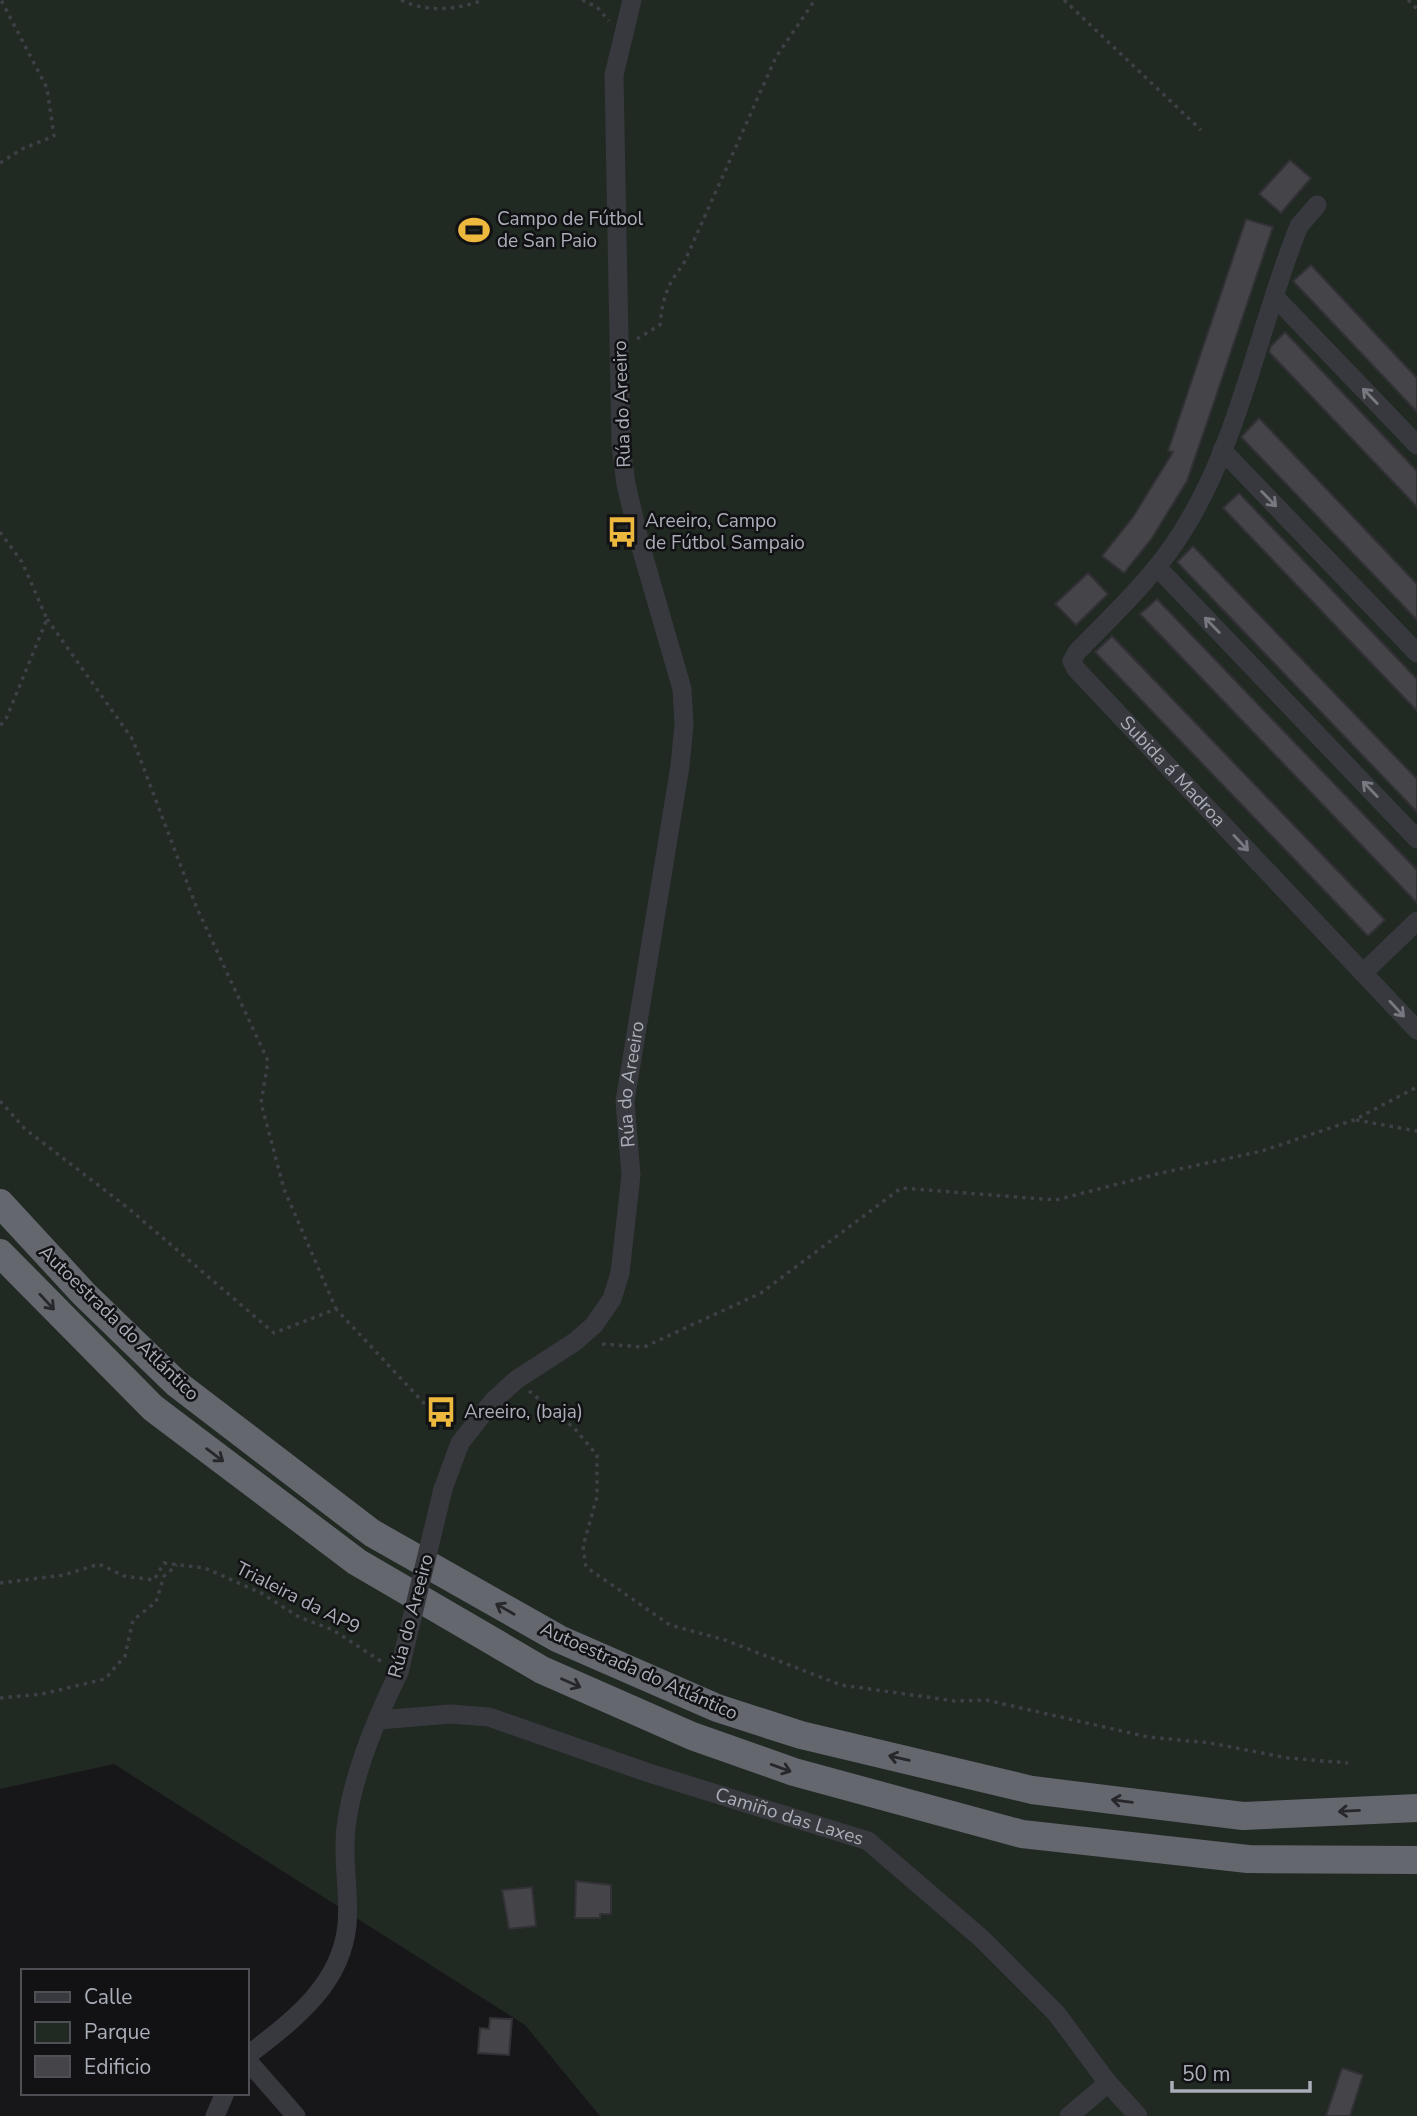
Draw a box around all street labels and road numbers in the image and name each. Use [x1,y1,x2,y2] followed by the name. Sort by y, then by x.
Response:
[607,340,637,468] street label: Rúa do Areeiro
[1114,710,1232,833] street label: Subida á Madroa
[612,1019,651,1149] street label: Rúa do Areeiro
[33,1239,205,1407] street label: Autoestrada do Atlántico
[382,1551,440,1681] street label: Rúa do Areeiro
[231,1555,365,1641] street label: Trialeira da AP9
[536,1616,742,1726] street label: Autoestrada do Atlántico
[712,1781,867,1852] street label: Camiño das Laxes

